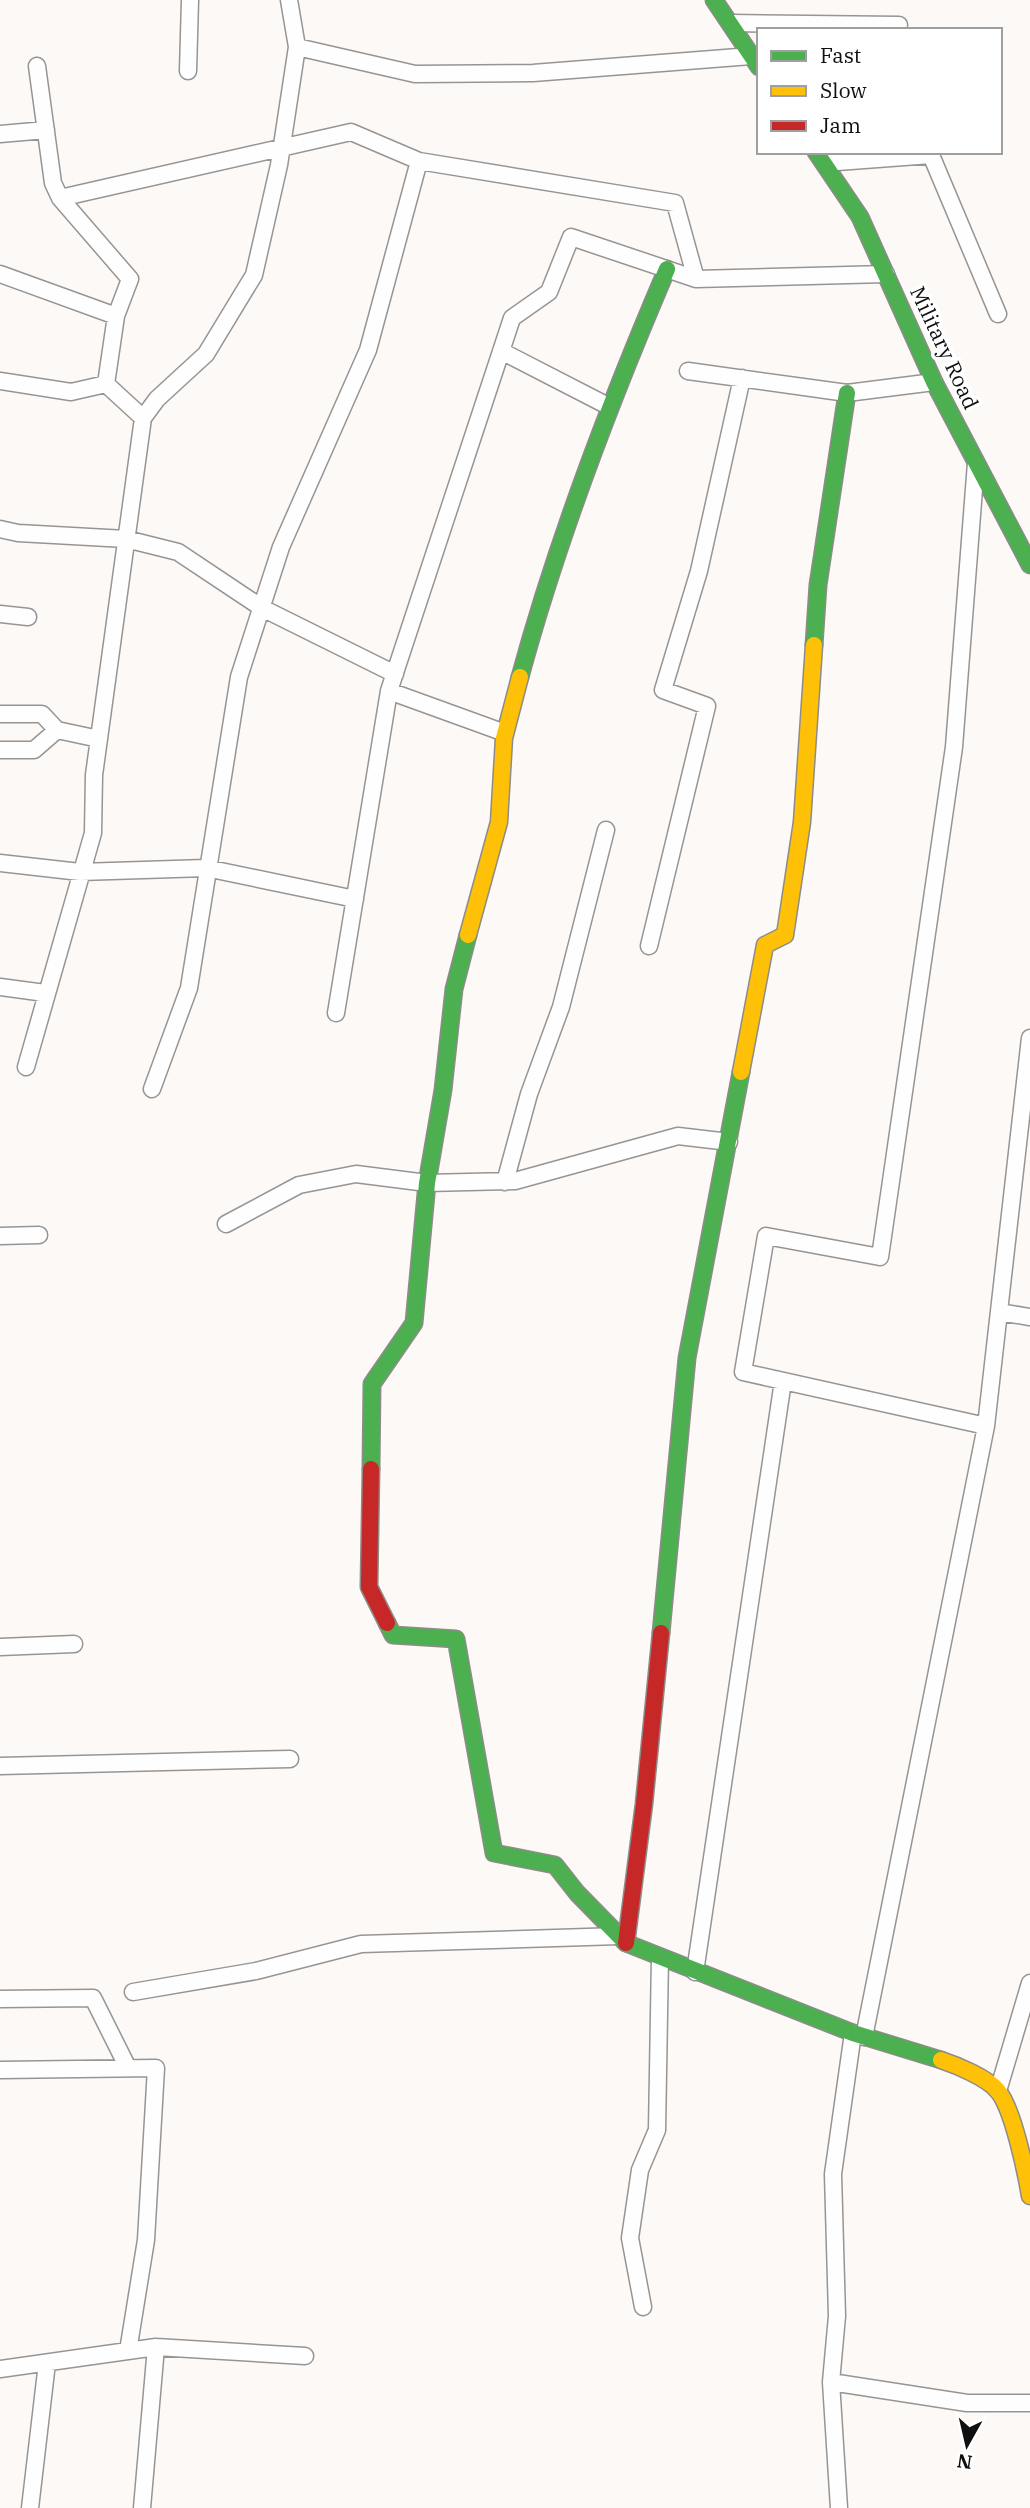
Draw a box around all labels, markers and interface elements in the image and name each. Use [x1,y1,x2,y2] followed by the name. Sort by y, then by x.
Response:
[757,28,1002,154] legend
[820,41,861,69] text: Fast
[820,76,867,104] text: Slow
[820,111,861,139] text: Jam
[904,281,986,414] street label: Military Road
[932,2410,1002,2480] north arrow
[956,2449,974,2475] text: N

